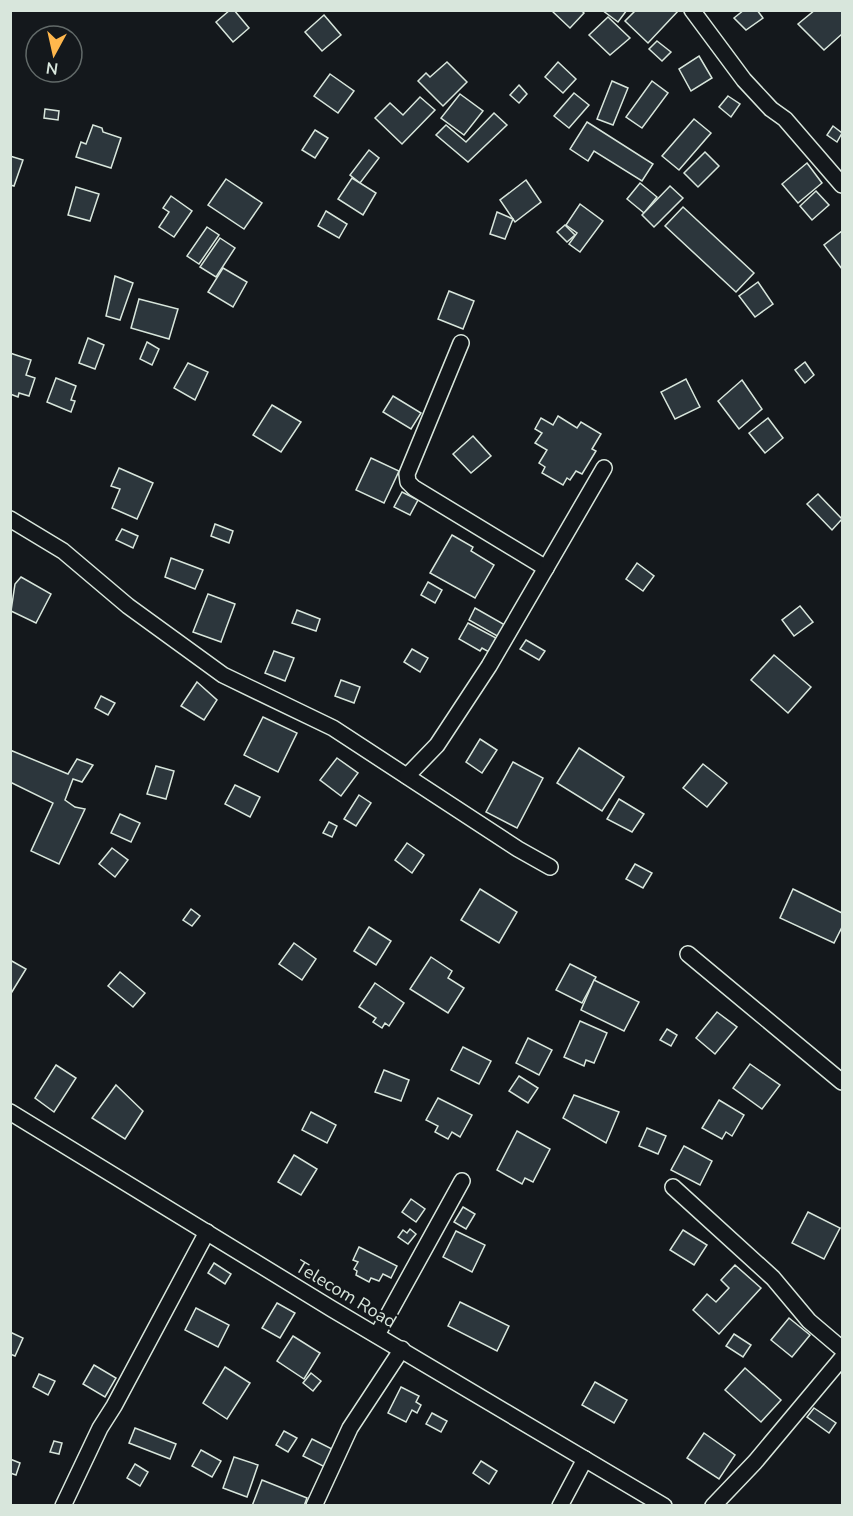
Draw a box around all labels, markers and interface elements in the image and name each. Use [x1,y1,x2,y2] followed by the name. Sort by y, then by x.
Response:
[24,24,84,84] north arrow
[45,56,60,80] text: N
[291,1254,401,1334] street label: Telecom Road

